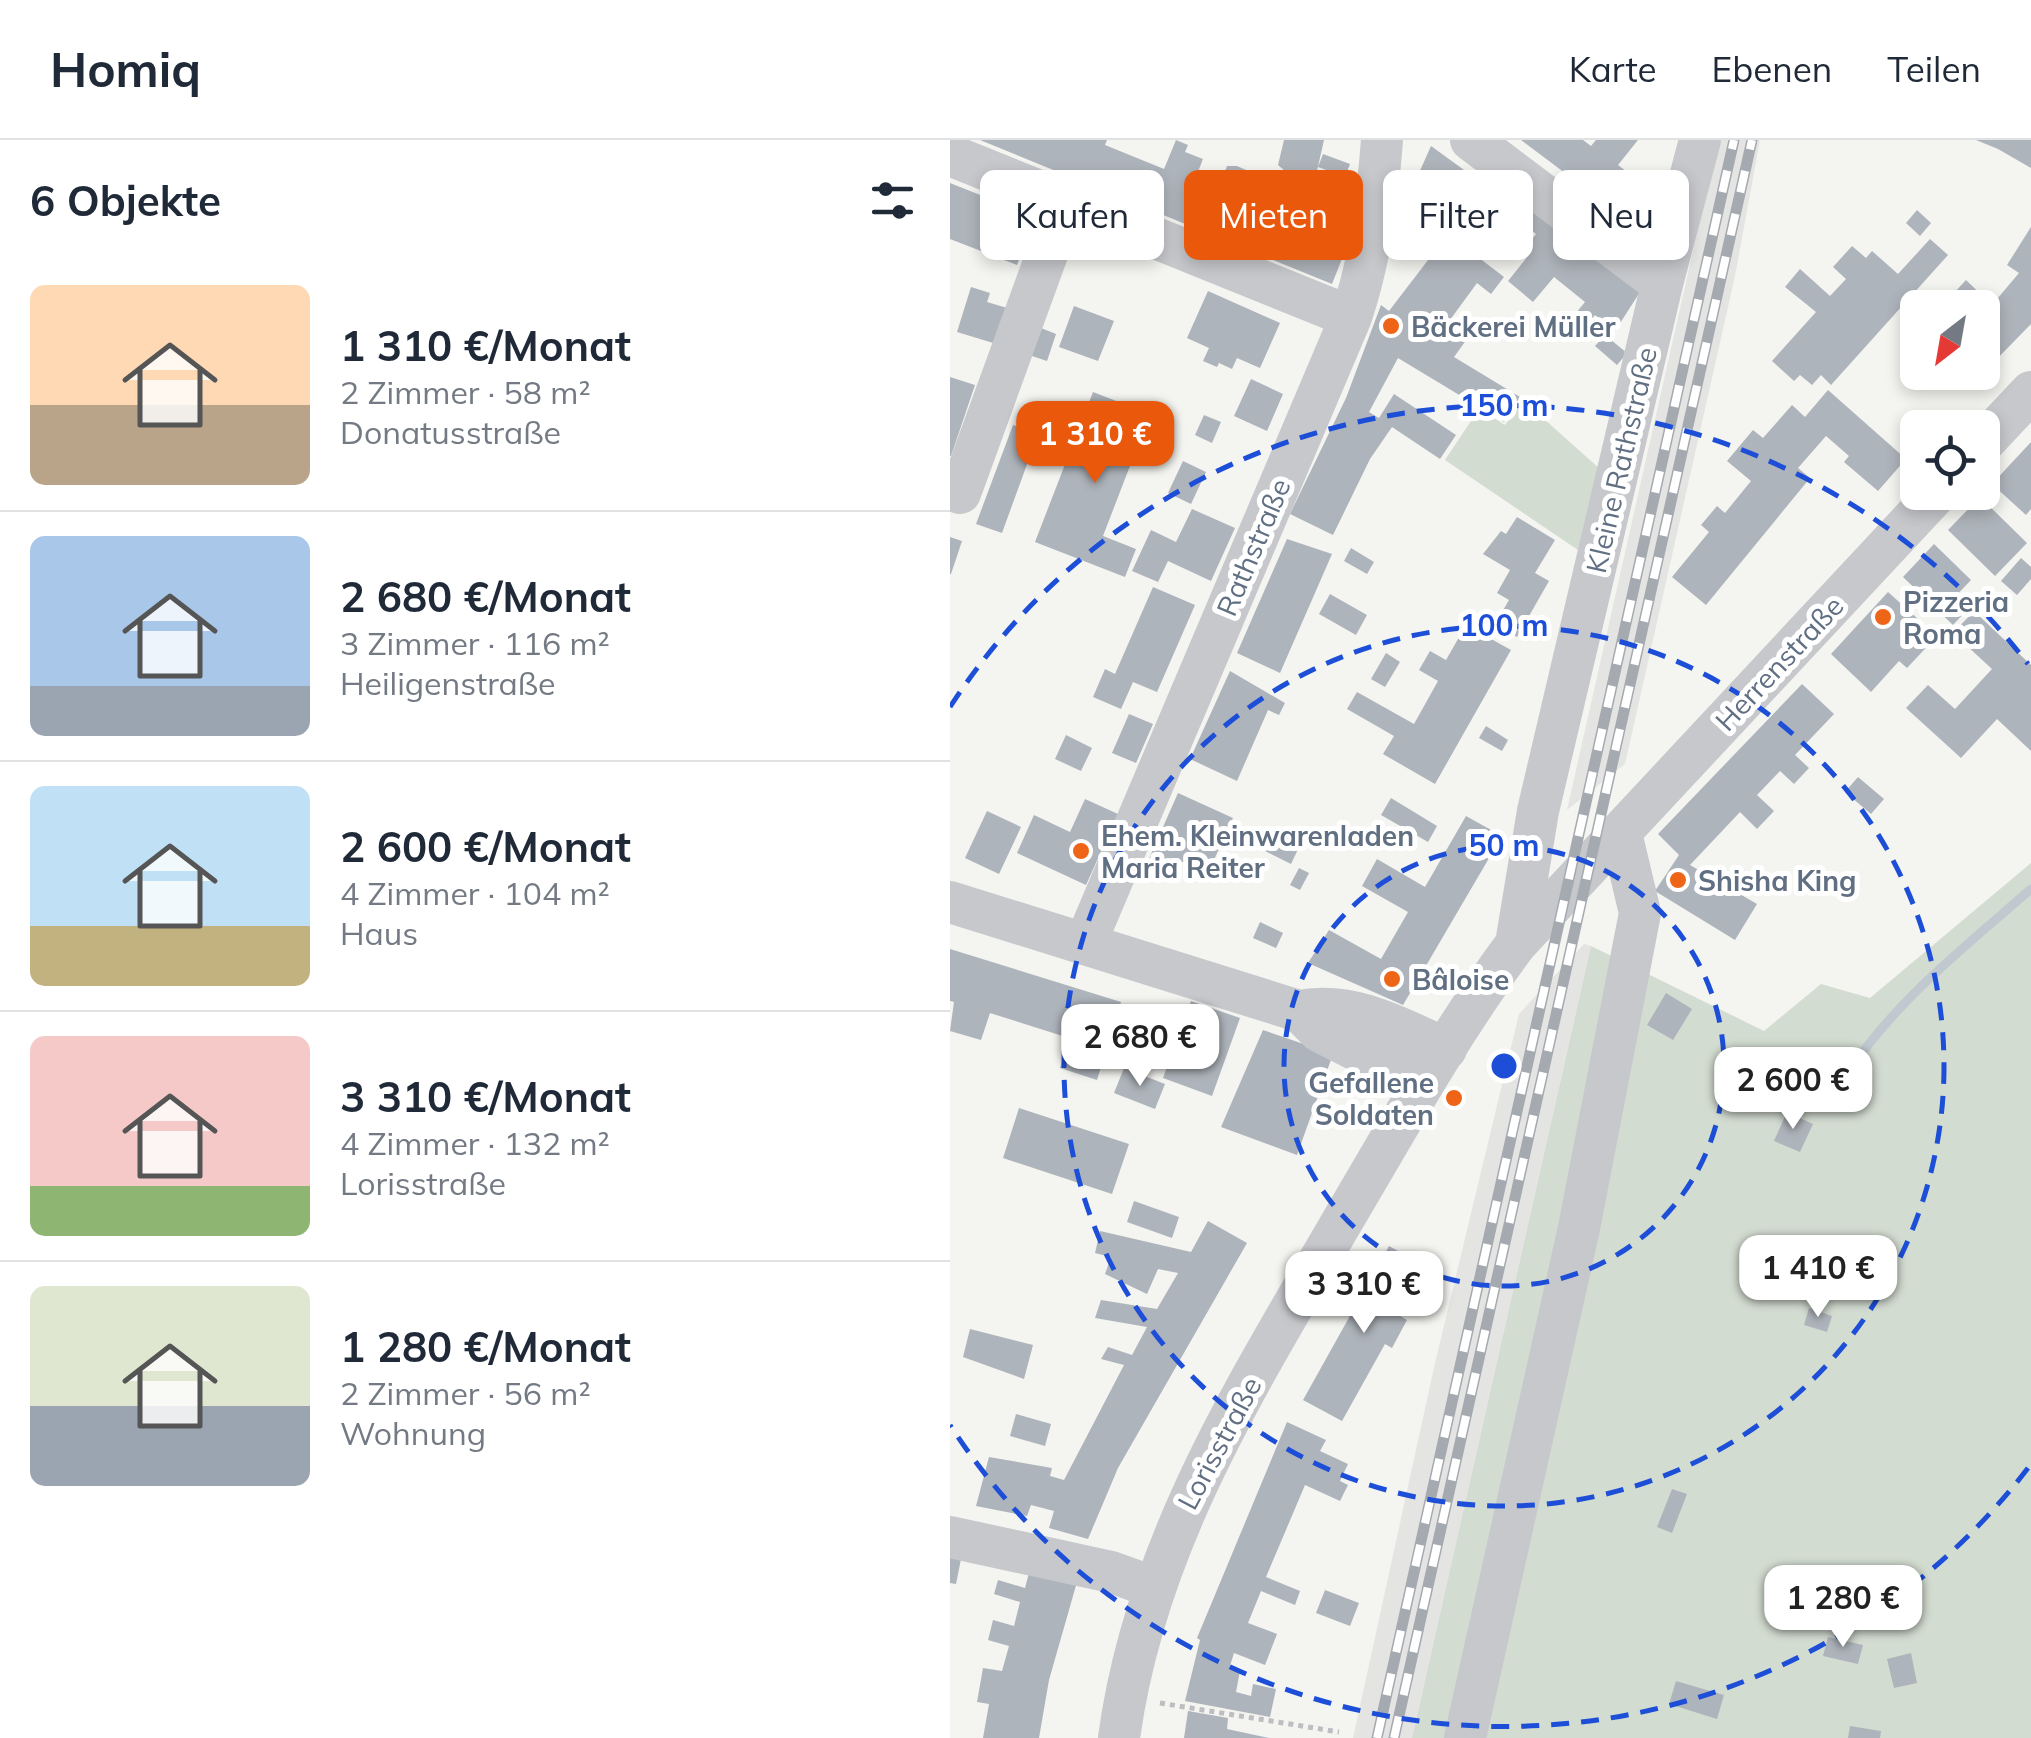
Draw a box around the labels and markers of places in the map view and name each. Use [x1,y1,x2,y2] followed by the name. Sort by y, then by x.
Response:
[1411,309,1615,344] place label: Bäckerei Müller
[1380,315,1402,337] marker: Bäckerei Müller
[1003,401,1187,486] pin: 1 310 €
[1903,584,2009,651] place label: Pizzeria Roma
[1872,606,1894,628] marker: Pizzeria Roma
[1101,818,1414,885] place label: Ehem. Kleinwarenladen Maria Reiter
[1070,840,1092,862] marker: Ehem. Kleinwarenladen Maria Reiter
[1698,863,1856,898] place label: Shisha King
[1667,869,1689,891] marker: Shisha King
[1412,962,1509,997] place label: Bâloise
[1381,968,1403,990] marker: Bâloise
[1048,1004,1232,1089] pin: 2 680 €
[1701,1047,1885,1132] pin: 2 600 €
[1486,1048,1522,1084] centre of rings
[1308,1065,1434,1132] place label: Gefallene Soldaten
[1443,1087,1465,1109] marker: Gefallene Soldaten
[1726,1235,1910,1320] pin: 1 410 €
[1272,1251,1456,1336] pin: 3 310 €
[1751,1565,1935,1650] pin: 1 280 €

